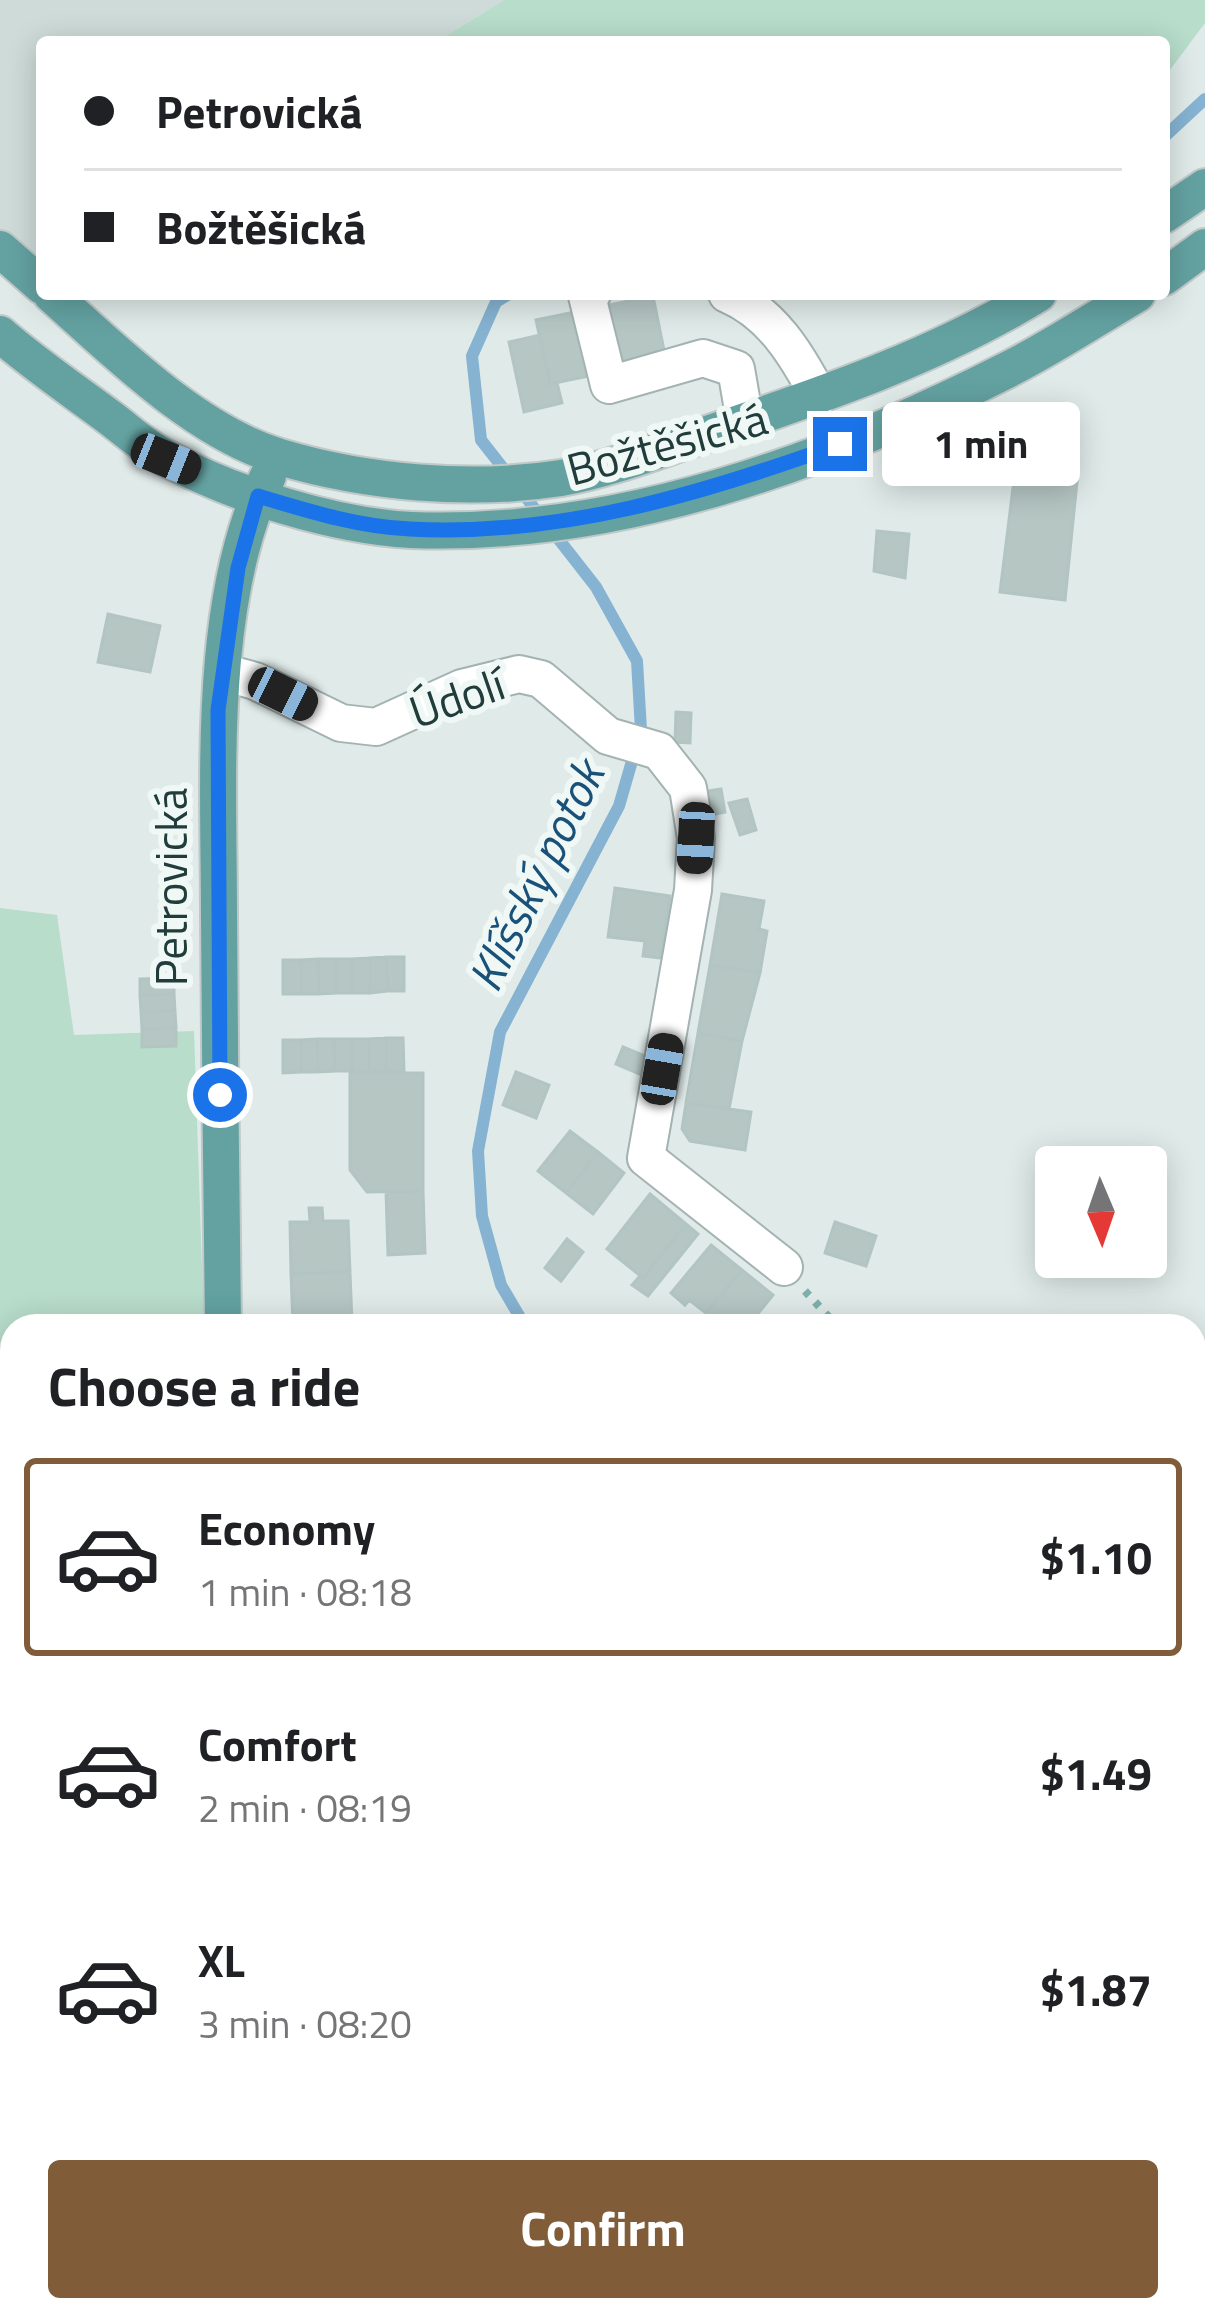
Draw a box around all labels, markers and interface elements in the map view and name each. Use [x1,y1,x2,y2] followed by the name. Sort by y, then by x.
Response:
[156,77,362,145] text: Petrovická
[156,193,366,261] text: Božtěšická
[559,384,774,502] street label: Božtěšická
[882,402,1080,486] callout: 1 min
[934,414,1028,473] text: 1 min
[813,417,867,471] route end
[126,429,206,489] car
[400,648,516,745] street label: Údolí
[243,662,323,726] car
[448,743,625,1003] water label: Klíšský potok
[136,788,204,986] street label: Petrovická
[676,801,716,875] car
[638,1030,686,1108] car
[193,1068,247,1122] route start
[1035,1146,1167,1278] north arrow
[1035,1146,1167,1278] map controls
[48,1345,360,1427] text: Choose a ride
[198,1494,375,1562] text: Economy
[54,1503,162,1611] icon: car
[1040,1523,1152,1591] text: $1.10
[198,1562,412,1621] text: 1 min · 08:18
[198,1710,357,1778] text: Comfort
[54,1719,162,1827] icon: car
[1040,1739,1152,1807] text: $1.49
[198,1778,412,1837] text: 2 min · 08:19
[198,1926,245,1994] text: XL
[54,1935,162,2043] icon: car
[1040,1955,1152,2023] text: $1.87
[198,1994,412,2053] text: 3 min · 08:20
[48,2160,1158,2298] button: Confirm

